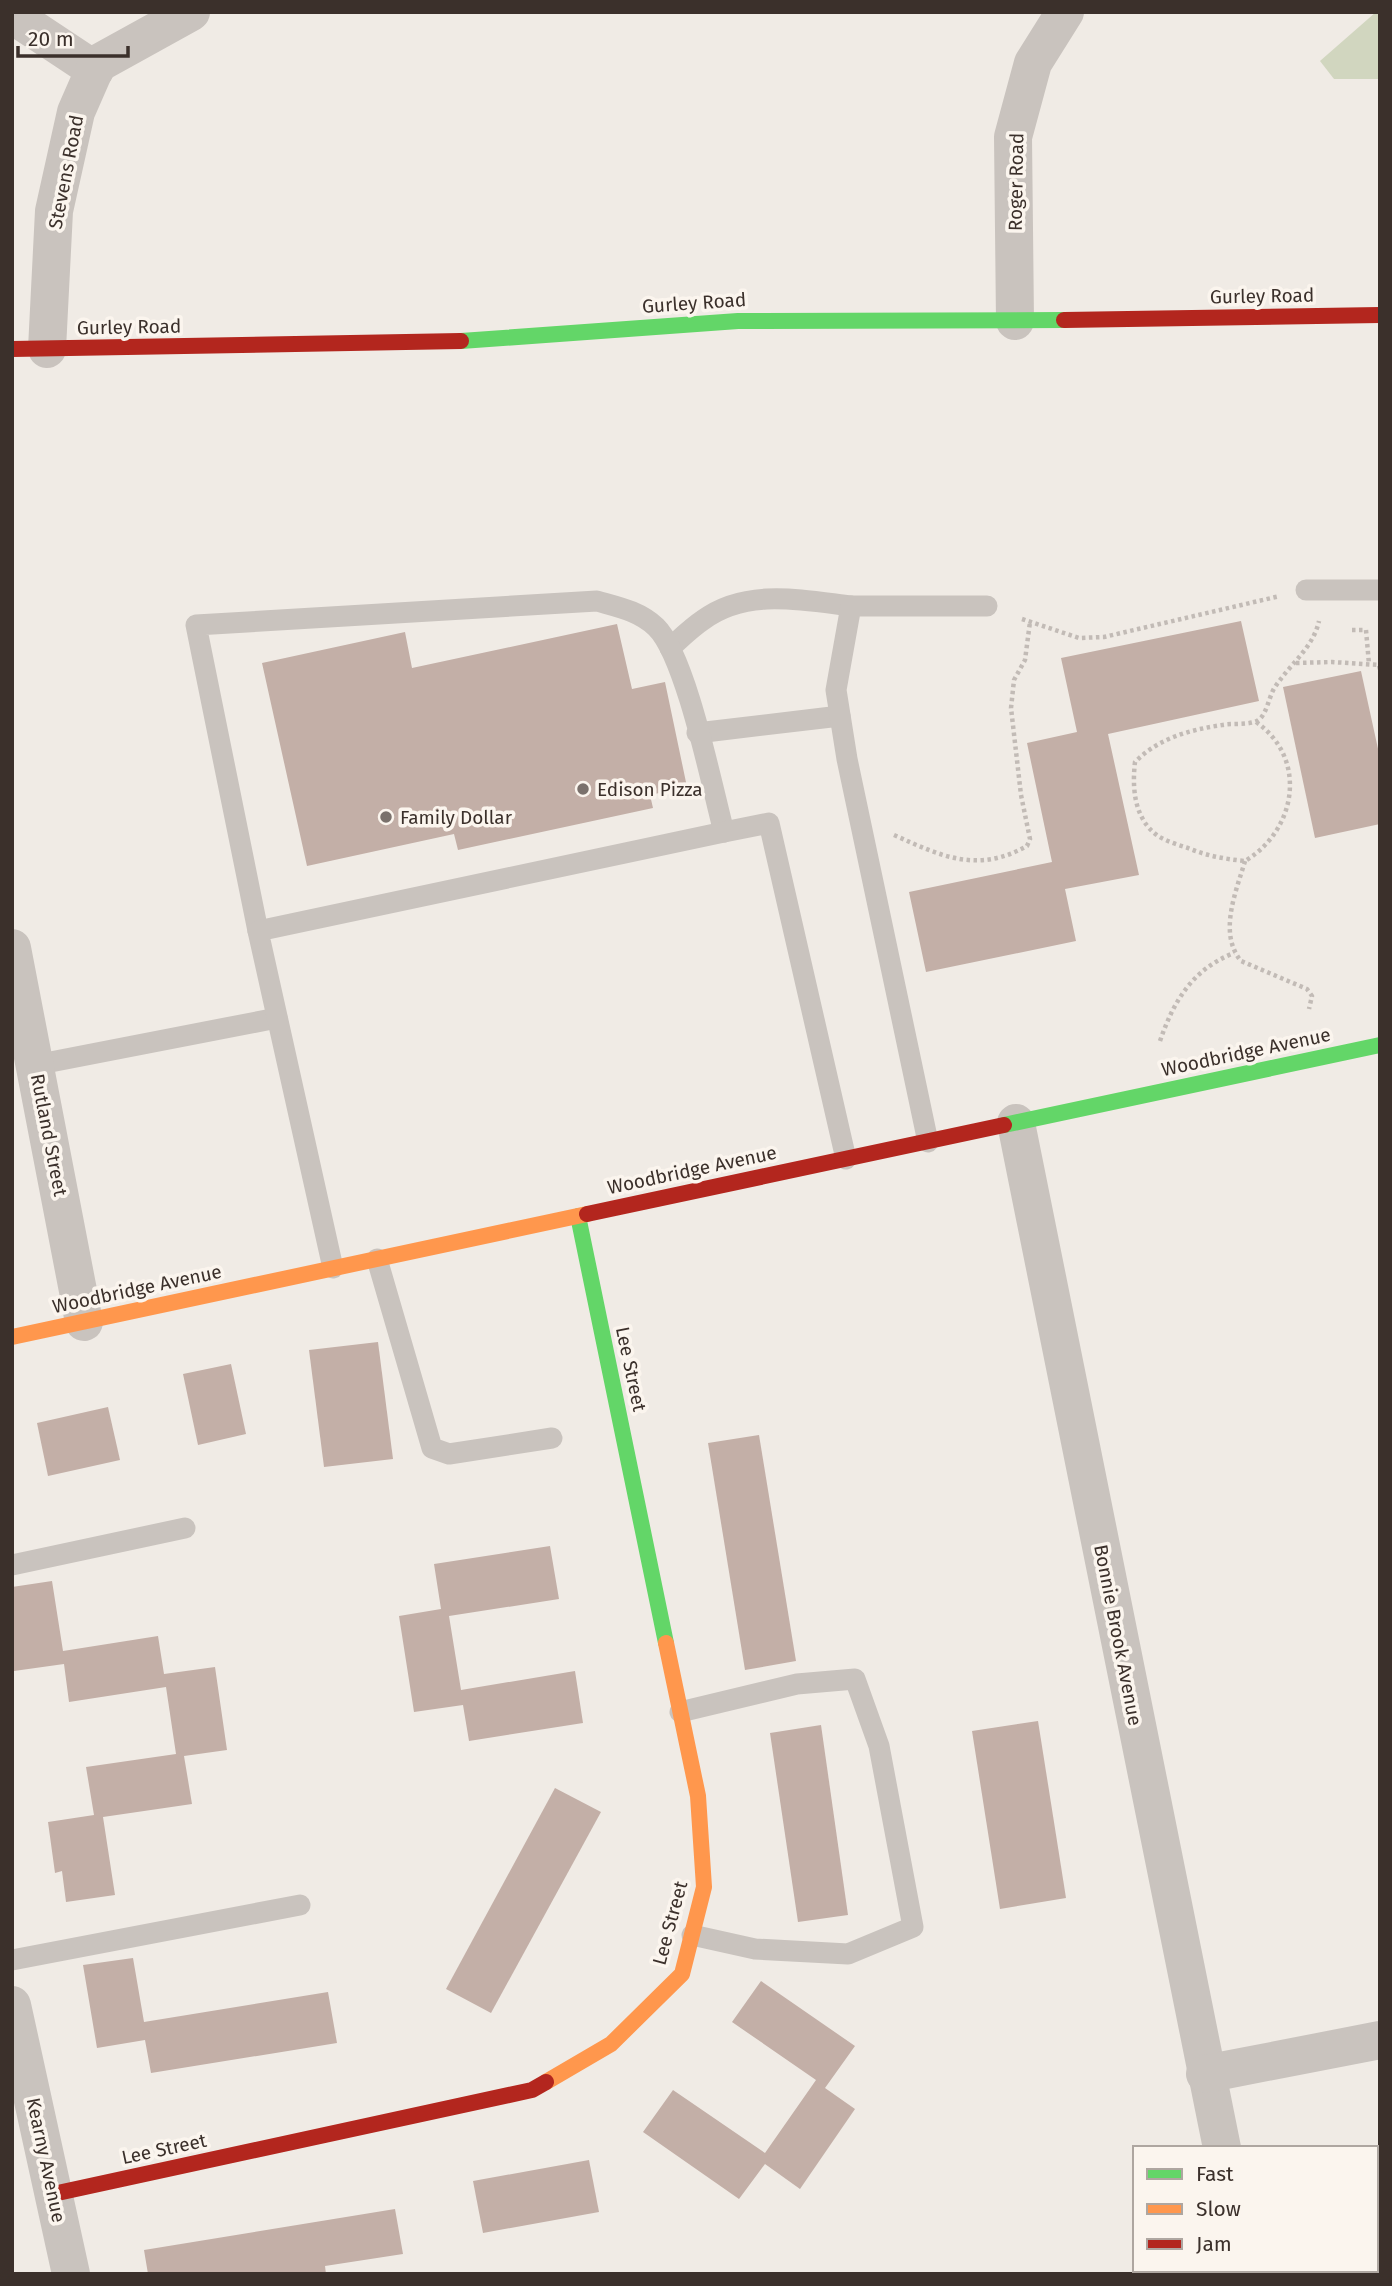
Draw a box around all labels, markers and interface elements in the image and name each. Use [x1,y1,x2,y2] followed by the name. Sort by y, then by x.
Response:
[18,14,128,58] scale bar
[28,26,74,52] text: 20 m
[44,113,88,231] street label: Stevens Road
[1004,133,1028,231] street label: Roger Road
[1210,284,1314,308] street label: Gurley Road
[641,288,747,318] street label: Gurley Road
[77,315,181,339] street label: Gurley Road
[597,778,703,801] place label: Edison Pizza
[575,781,591,797] marker: Edison Pizza
[400,806,513,829] place label: Family Dollar
[378,809,394,825] marker: Family Dollar
[1159,1023,1333,1081] street label: Woodbridge Avenue
[26,1072,72,1198] street label: Rutland Street
[605,1141,779,1199] street label: Woodbridge Avenue
[50,1260,224,1318] street label: Woodbridge Avenue
[611,1324,651,1414] street label: Lee Street
[1089,1542,1147,1728] street label: Bonnie Brook Avenue
[648,1878,692,1968] street label: Lee Street
[22,2095,70,2225] street label: Kearny Avenue
[119,2129,209,2169] street label: Lee Street
[1133,2146,1378,2272] legend
[1196,2161,1234,2187] text: Fast
[1196,2196,1241,2222] text: Slow
[1196,2231,1232,2257] text: Jam

